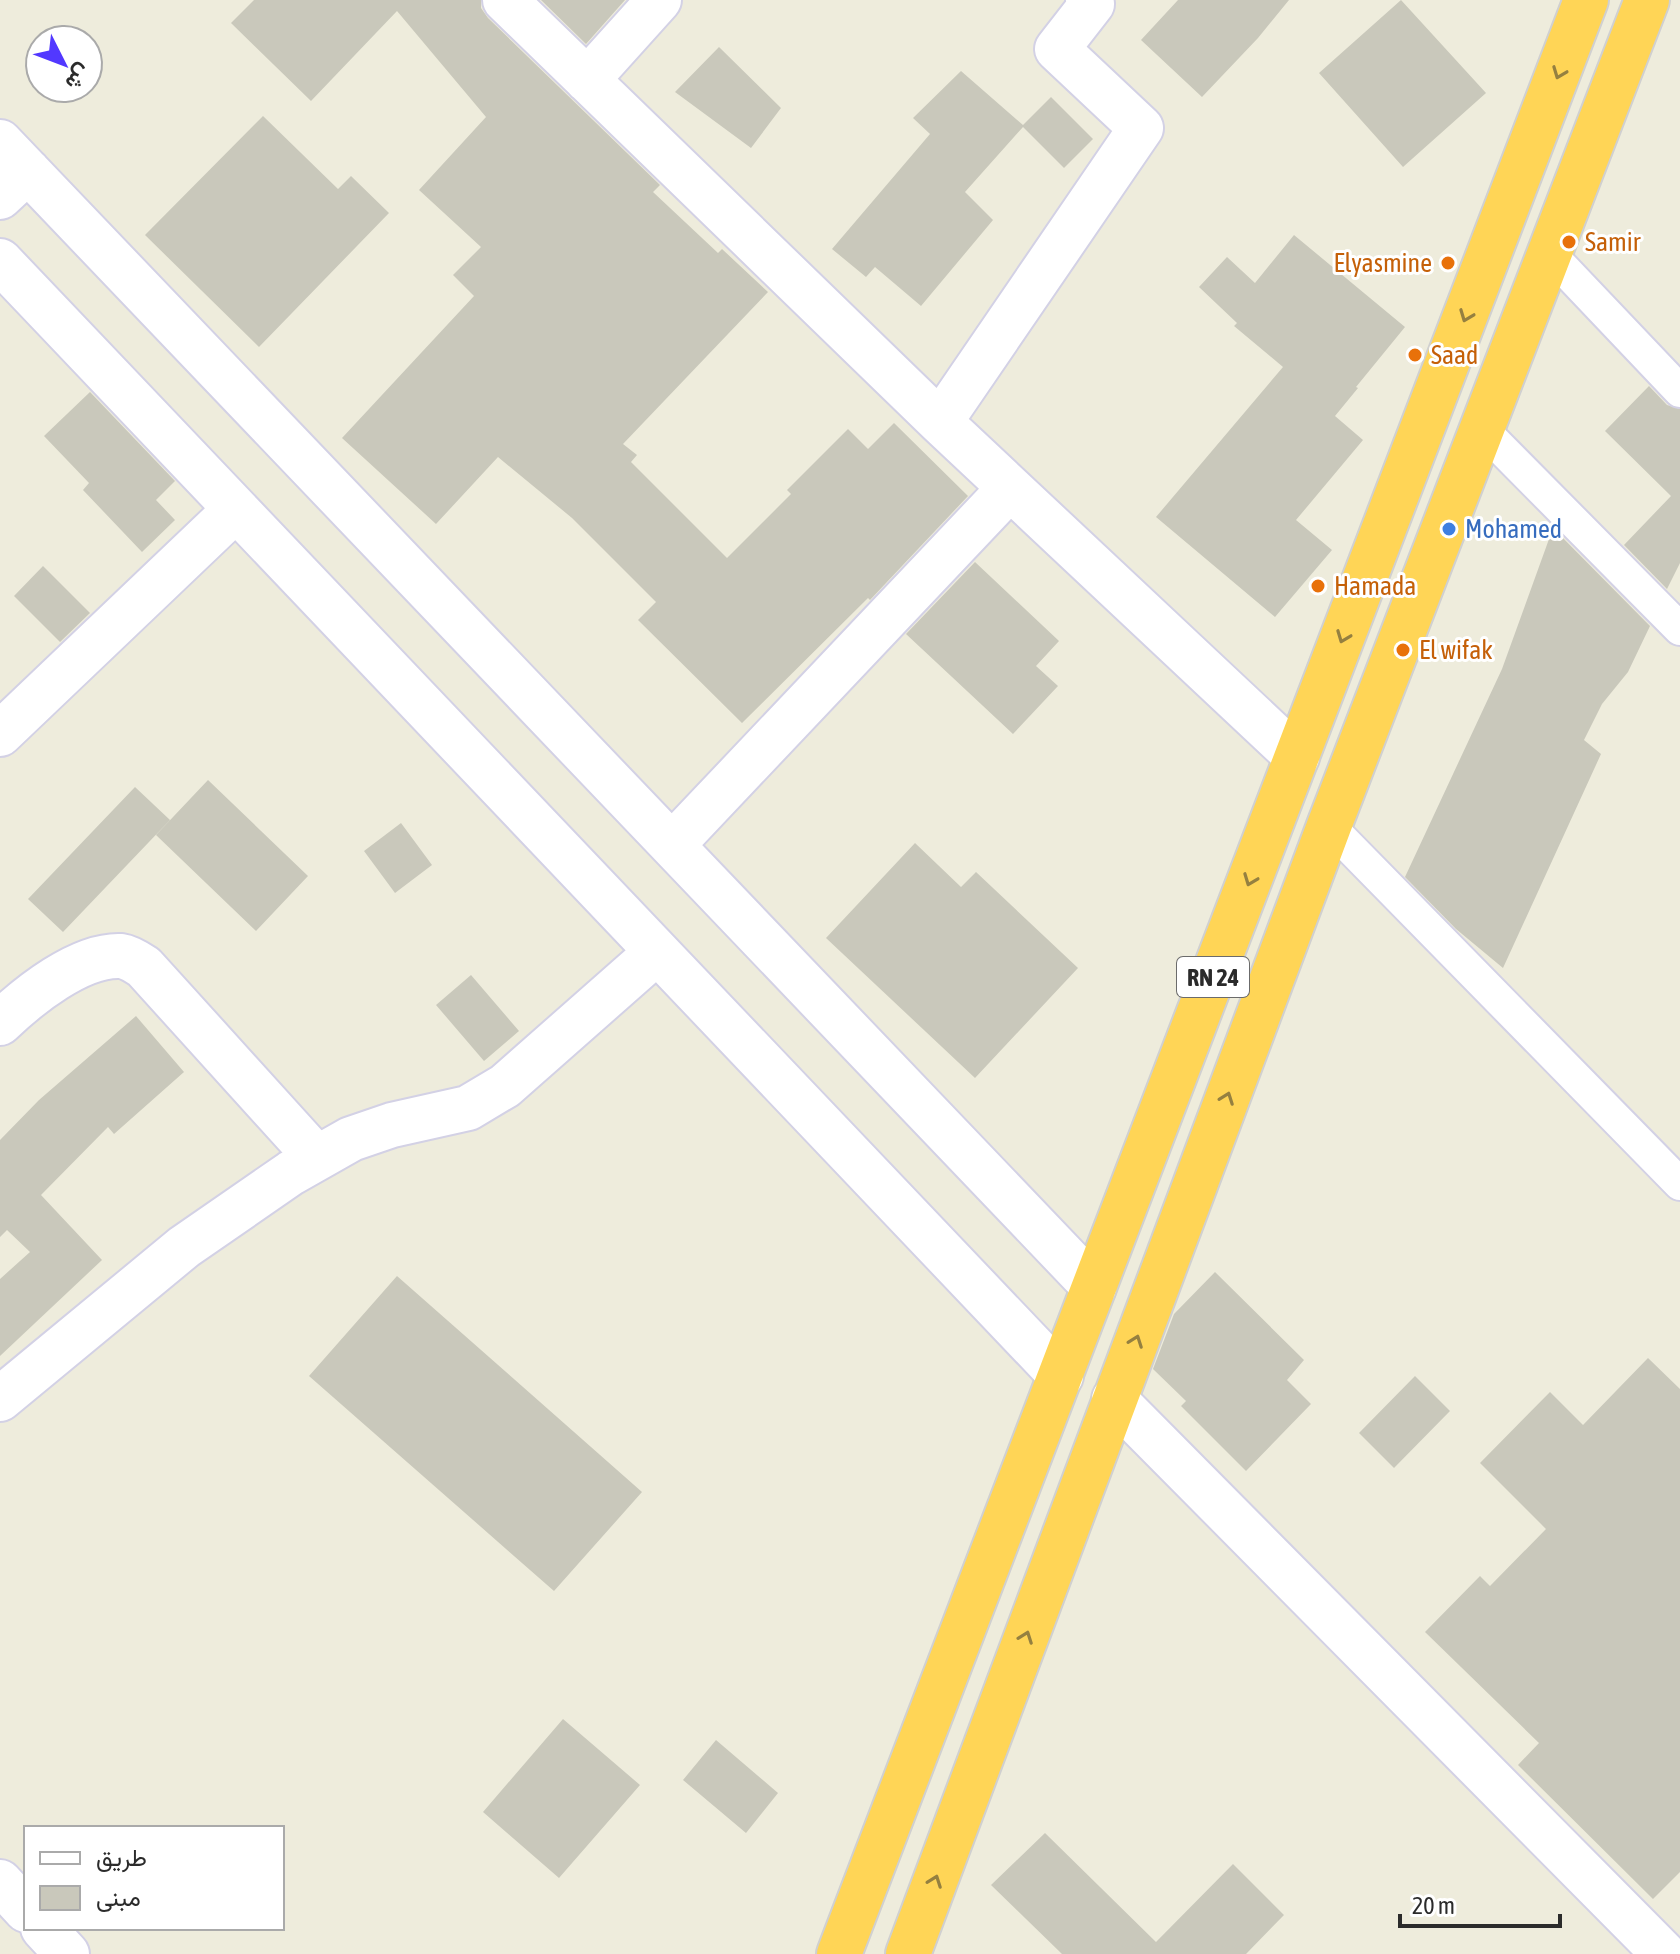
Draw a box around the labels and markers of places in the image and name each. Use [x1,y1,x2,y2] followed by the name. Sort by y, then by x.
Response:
[1585,227,1641,257] place label: Samir
[1560,233,1578,251] marker: Samir
[1333,248,1432,278] place label: Elyasmine
[1439,254,1457,272] marker: Elyasmine
[1431,340,1478,370] place label: Saad
[1406,346,1424,364] marker: Saad
[1465,514,1562,544] place label: Mohamed
[1440,520,1458,538] marker: Mohamed
[1334,571,1416,601] place label: Hamada
[1309,577,1327,595] marker: Hamada
[1419,635,1493,665] place label: El wifak
[1394,641,1412,659] marker: El wifak

